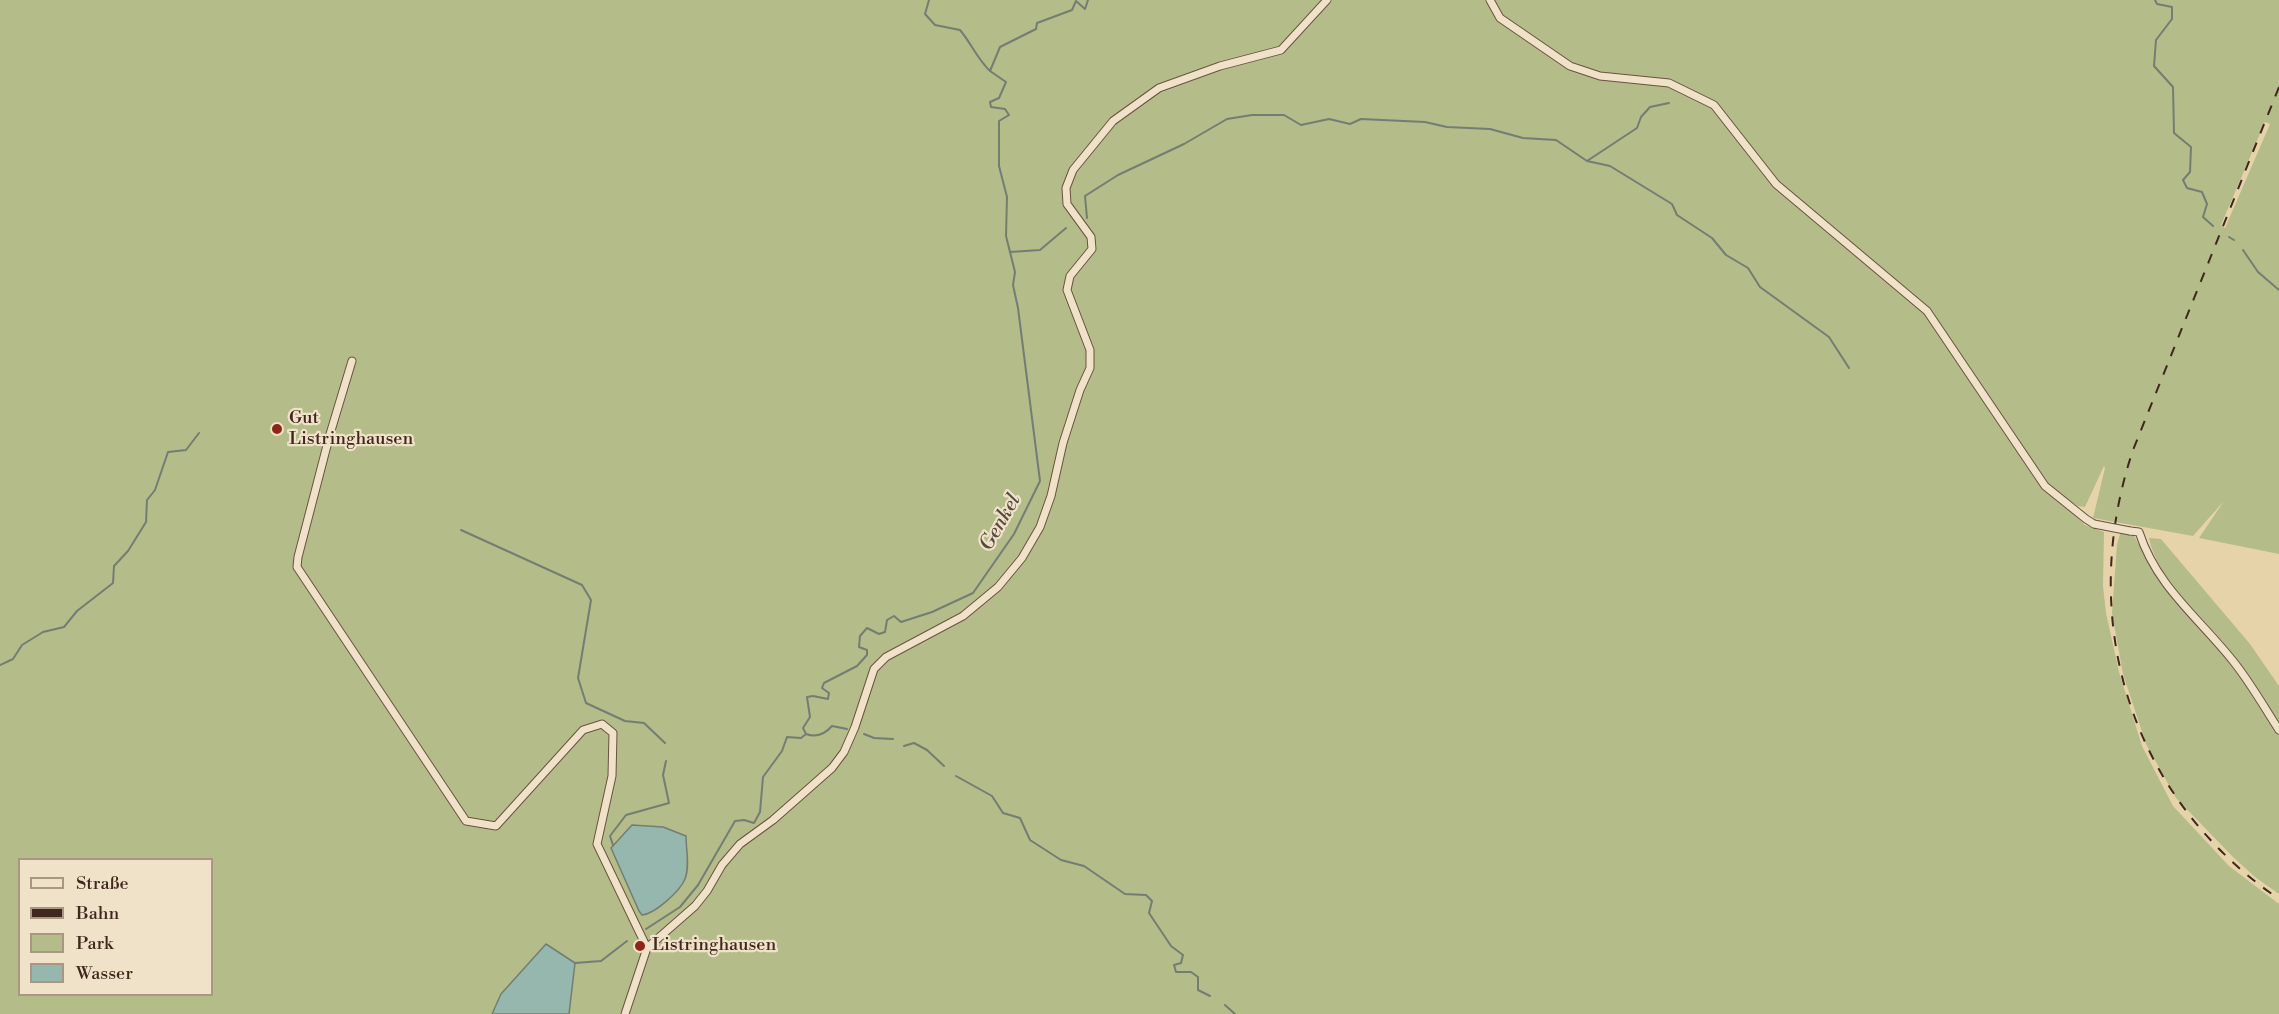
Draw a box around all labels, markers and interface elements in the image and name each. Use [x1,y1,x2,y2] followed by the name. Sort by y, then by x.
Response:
[289,408,413,450] place label: Gut Listringhausen
[270,422,284,436] marker: Gut Listringhausen
[975,490,1027,556] water label: Genkel
[18,858,213,996] legend
[76,872,129,895] text: Straße
[76,902,119,925] text: Bahn
[76,932,113,955] text: Park
[652,935,776,957] place label: Listringhausen
[633,939,647,953] marker: Listringhausen
[76,962,133,985] text: Wasser

